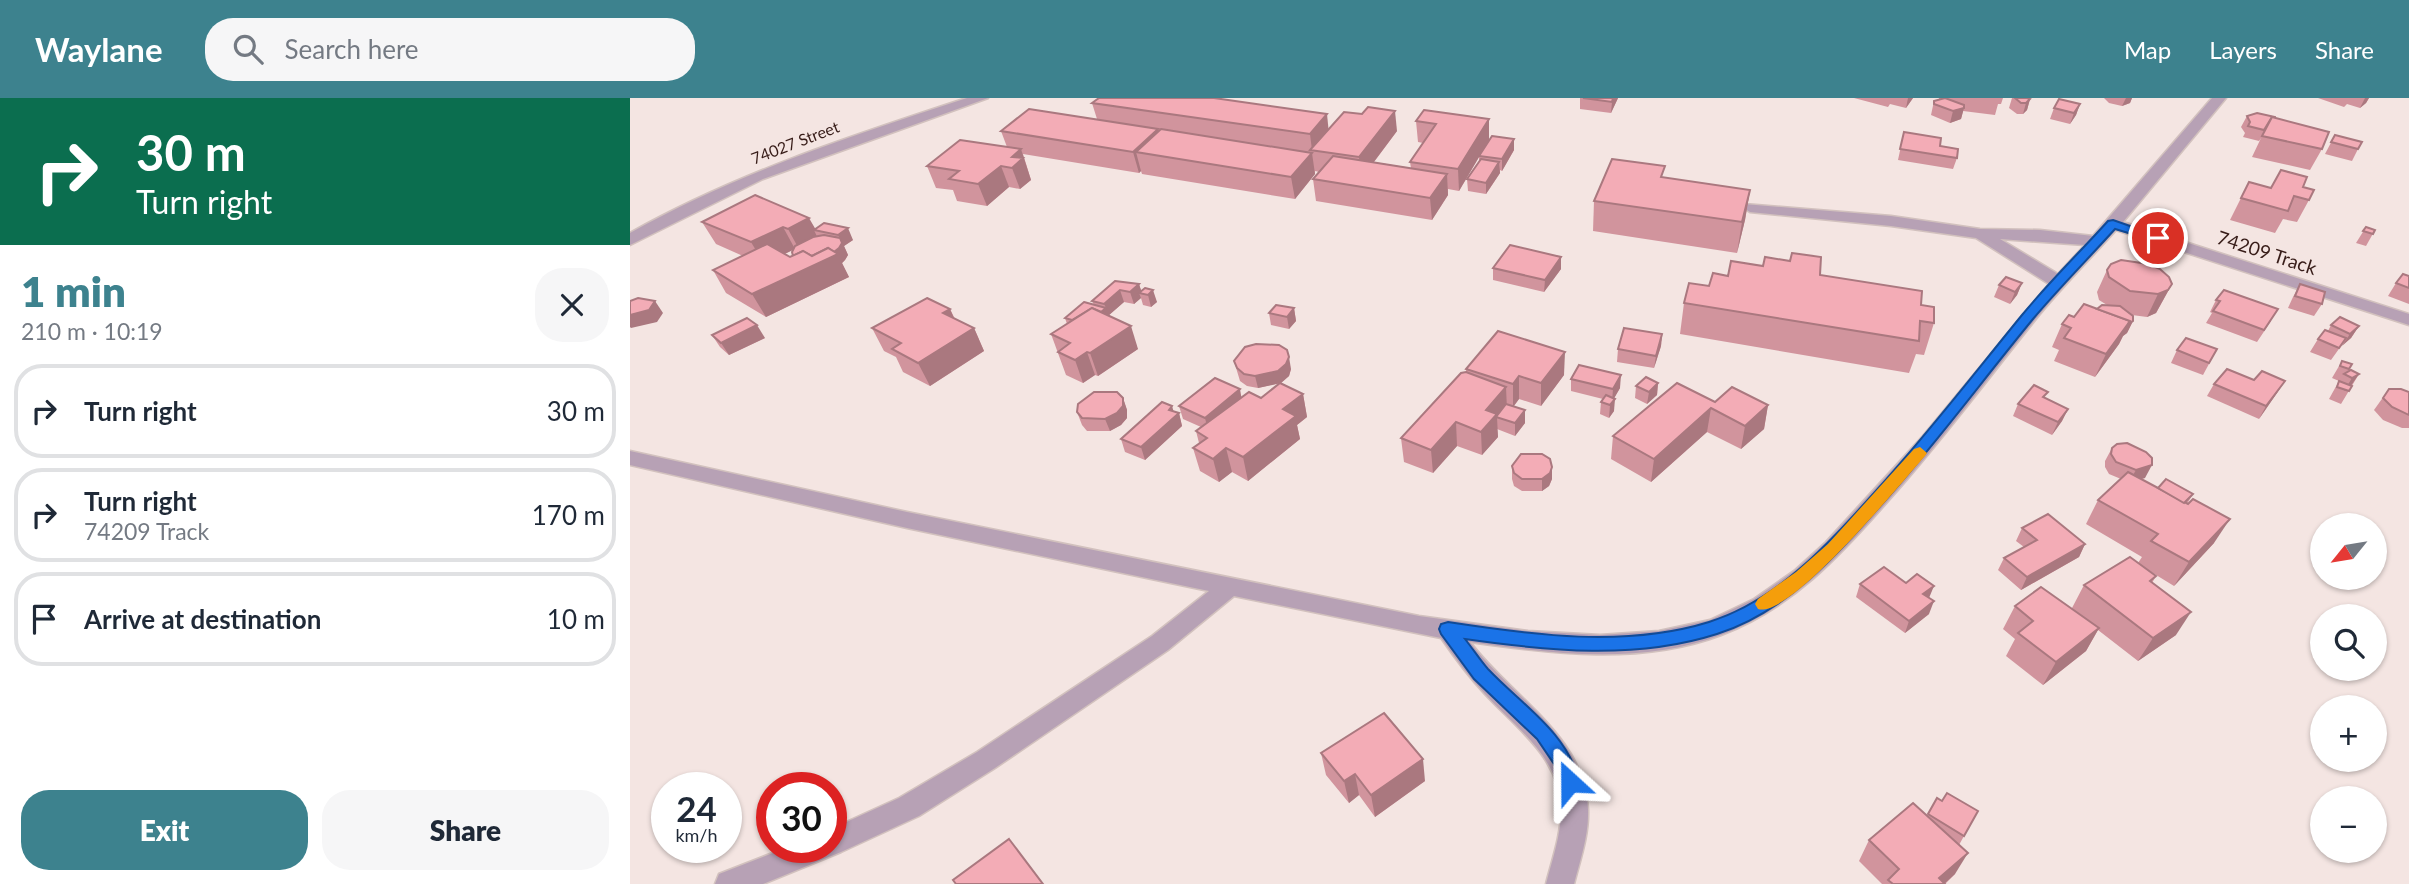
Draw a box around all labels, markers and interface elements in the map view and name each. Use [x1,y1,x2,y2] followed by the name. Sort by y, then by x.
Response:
[205,18,695,81] search box
[35,29,163,69] text: Waylane
[229,30,267,68] icon: search
[285,33,419,65] text: Search here
[2124,35,2171,64] text: Map
[2209,35,2277,64] text: Layers
[2315,35,2374,64] text: Share
[748,116,842,167] street label: 74027 Street
[136,123,246,181] text: 30 m
[21,126,112,217] icon: right
[136,182,272,221] text: Turn right
[2128,208,2188,268] pin
[2139,219,2177,257] icon: arrive
[2214,225,2320,279] street label: 74209 Track
[21,266,126,316] text: 1 min
[535,268,609,342] button: close
[21,317,163,345] text: 210 m · 10:19
[25,392,63,430] icon: right
[84,395,197,427] text: Turn right
[547,395,605,427] text: 30 m
[84,485,197,517] text: Turn right
[25,496,63,534] icon: right
[532,499,605,531] text: 170 m
[2310,513,2387,590] north arrow
[2310,513,2387,863] map controls
[84,517,209,545] text: 74209 Track
[25,600,63,638] icon: arrive
[84,603,321,635] text: Arrive at destination
[547,603,605,635] text: 10 m
[2310,604,2387,681] button: search
[2310,695,2387,772] button: +
[1533,745,1607,819] position arrow
[756,772,847,863] speed limit sign: 30
[2310,786,2387,863] button: −
[676,787,717,829] text: 24
[21,790,308,870] button: Exit
[322,790,609,870] button: Share
[675,824,718,846] text: km/h

